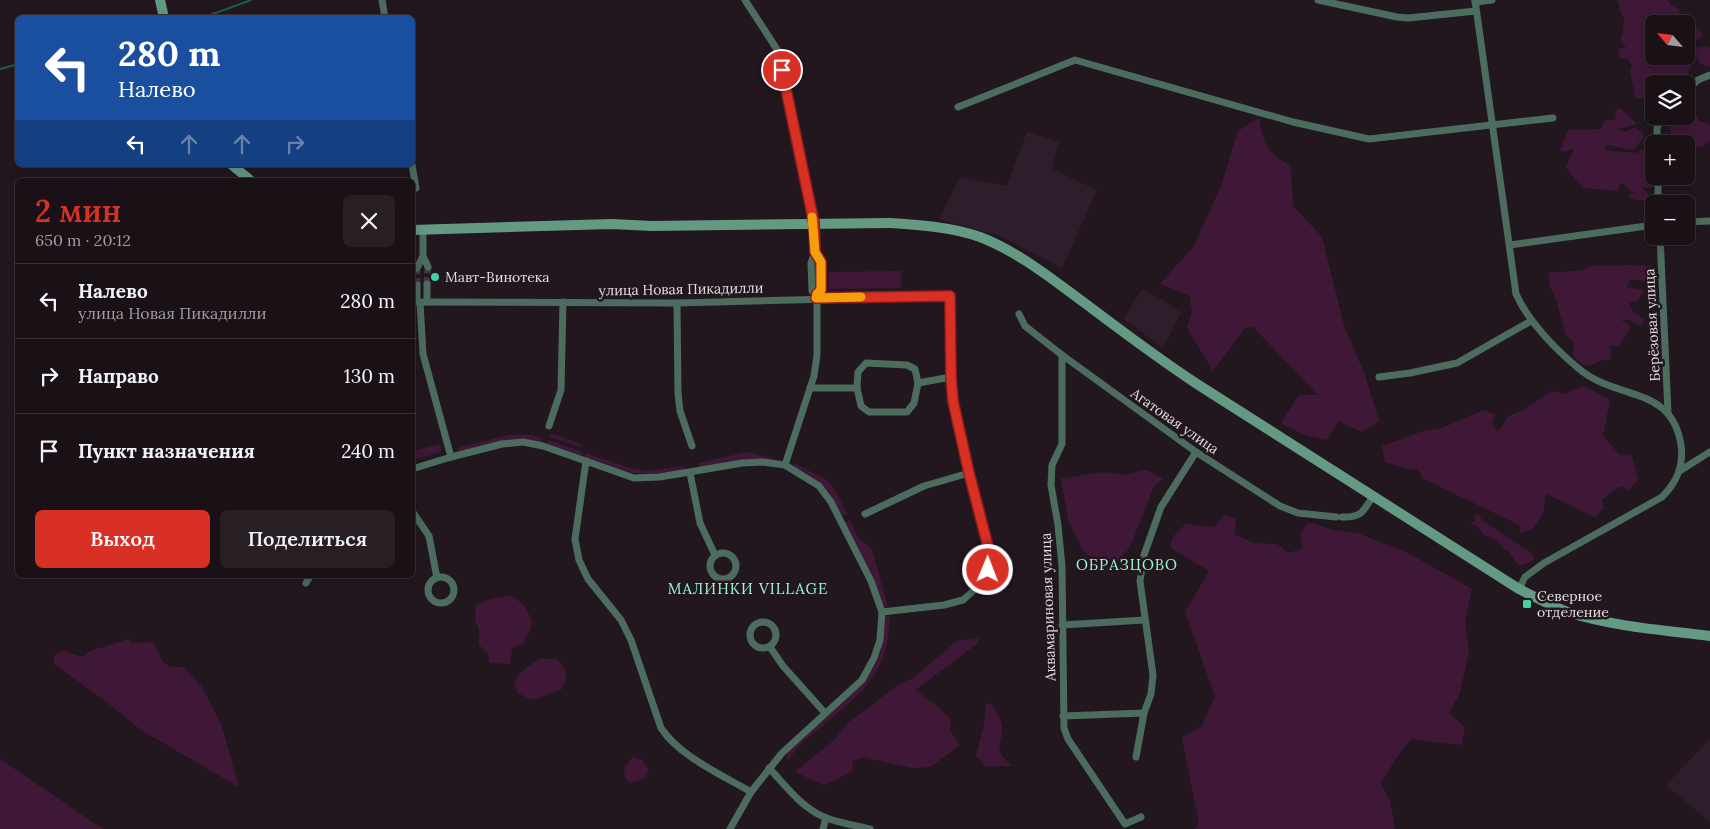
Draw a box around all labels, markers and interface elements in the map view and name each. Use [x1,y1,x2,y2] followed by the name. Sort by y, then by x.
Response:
[1645,15,1695,65] north arrow
[1645,15,1695,245] map controls
[118,31,220,76] text: 280 m
[35,35,100,100] icon: left
[761,49,803,91] pin
[768,56,796,84] icon: arrive
[118,75,196,103] text: Налево
[1645,75,1695,125] button: layers
[122,130,150,158] icon: left
[175,130,203,158] icon: ahead
[228,130,256,158] icon: ahead
[281,130,309,158] icon: right
[1645,135,1695,185] button: +
[35,192,121,230] text: 2 мин
[343,195,395,247] button: close
[1645,195,1695,245] button: −
[35,230,131,250] text: 650 m · 20:12
[445,268,550,286] place label: Мавт-Винотека
[1640,268,1664,382] street label: Берёзовая улица
[429,271,441,283] marker: Мавт-Винотека
[78,279,148,303] text: Налево
[598,279,764,299] street label: улица Новая Пикадилли
[35,287,63,315] icon: left
[340,289,395,313] text: 280 m
[78,303,267,323] text: улица Новая Пикадилли
[35,362,63,390] icon: right
[78,364,159,388] text: Направо
[344,364,395,388] text: 130 m
[1127,383,1222,458] street label: Агатовая улица
[35,437,63,465] icon: arrive
[78,439,255,463] text: Пункт назначения
[341,439,395,463] text: 240 m
[35,510,210,568] button: Выход
[220,510,395,568] button: Поделиться
[1036,532,1060,683] street label: Аквамариновая улица
[961,543,1013,595] position arrow
[1076,555,1178,574] district label: ОБРАЗЦОВО
[668,579,828,598] district label: МАЛИНКИ VILLAGE
[1537,587,1609,621] place label: Северное отделение
[1521,598,1533,610] marker: Северное отделение

